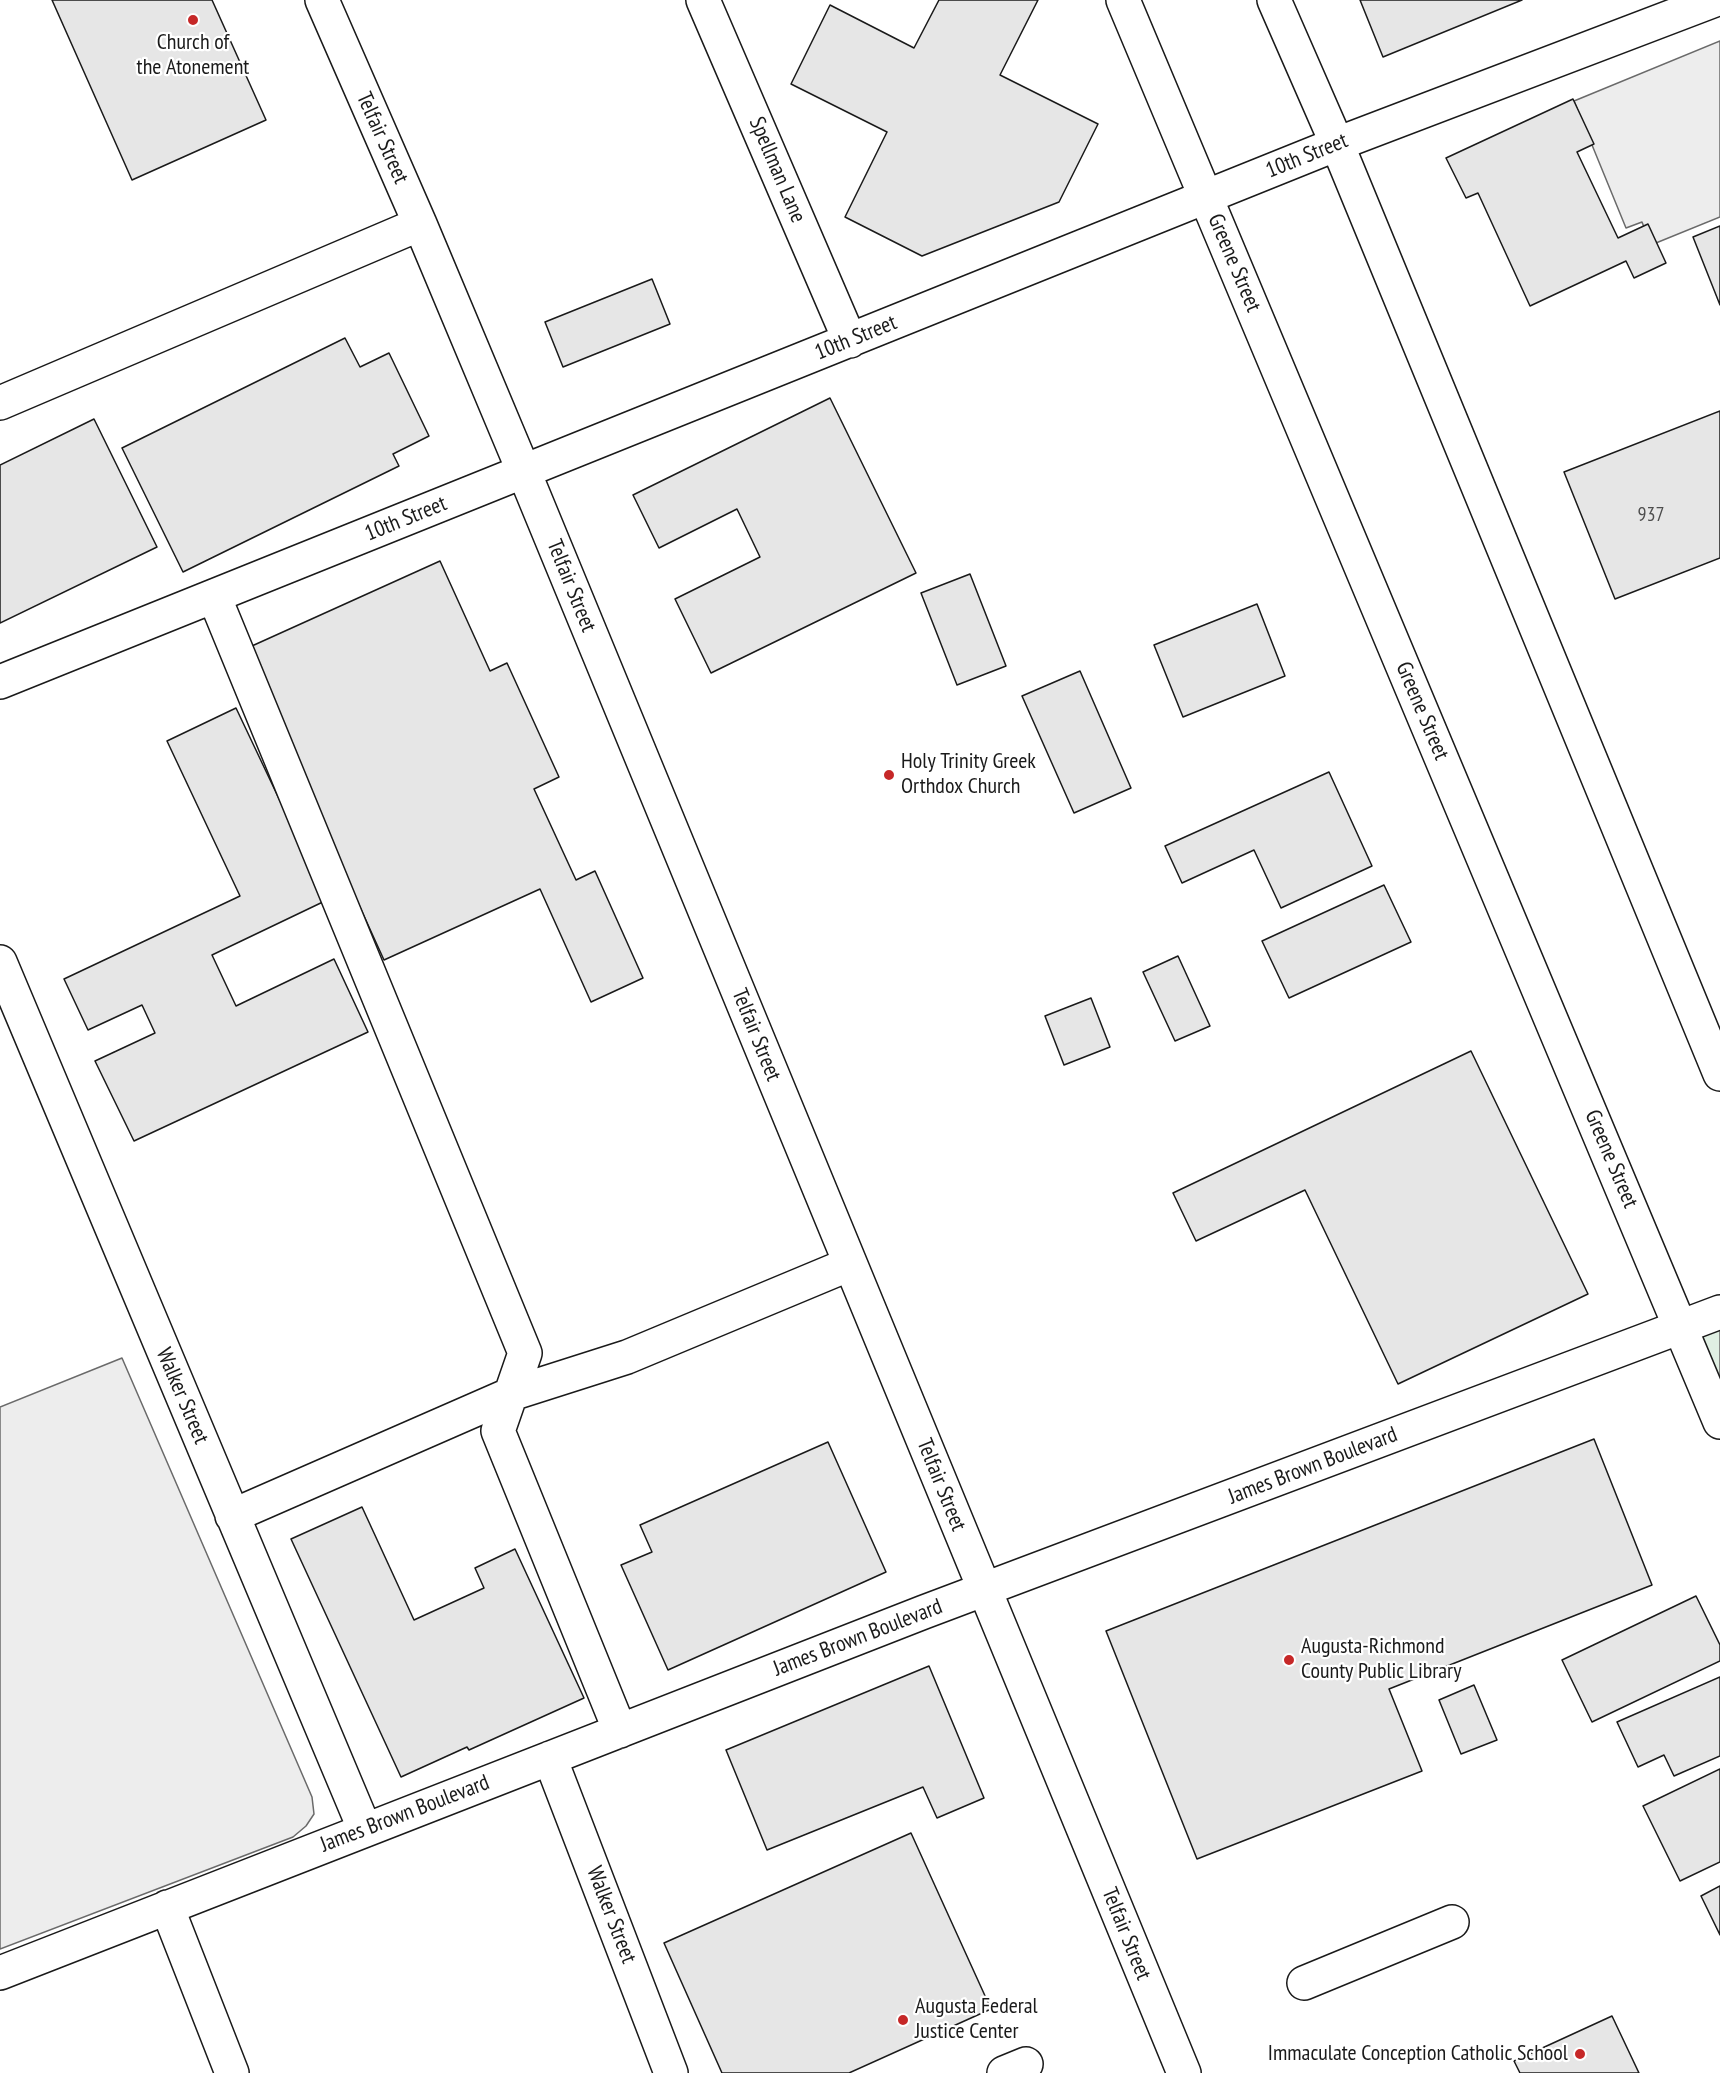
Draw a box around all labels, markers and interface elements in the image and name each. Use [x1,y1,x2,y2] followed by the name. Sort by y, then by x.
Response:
[186,13,200,27] marker: Church of the Atonement
[137,30,249,82] place label: Church of the Atonement
[350,88,414,188] street label: Telfair Street
[743,113,811,227] street label: Spellman Lane
[1262,128,1352,184] street label: 10th Street
[1202,210,1266,316] street label: Greene Street
[811,310,901,366] street label: 10th Street
[361,491,451,547] street label: 10th Street
[1638,503,1664,527] house number: 937
[541,536,601,636] street label: Telfair Street
[1390,658,1454,764] street label: Greene Street
[901,749,1036,800] place label: Holy Trinity Greek Orthdox Church
[882,768,896,782] marker: Holy Trinity Greek Orthdox Church
[726,985,786,1085] street label: Telfair Street
[1579,1106,1643,1212] street label: Greene Street
[150,1344,214,1448] street label: Walker Street
[1225,1422,1401,1510] street label: James Brown Boulevard
[911,1435,971,1535] street label: Telfair Street
[770,1594,946,1682] street label: James Brown Boulevard
[1301,1634,1461,1686] place label: Augusta-Richmond County Public Library
[1282,1653,1296,1667] marker: Augusta-Richmond County Public Library
[317,1770,493,1858] street label: James Brown Boulevard
[580,1863,642,1967] street label: Walker Street
[1096,1884,1156,1984] street label: Telfair Street
[915,1994,1038,2046] place label: Augusta Federal Justice Center
[896,2013,910,2027] marker: Augusta Federal Justice Center
[1268,2041,1568,2067] place label: Immaculate Conception Catholic School
[1573,2047,1587,2061] marker: Immaculate Conception Catholic School

